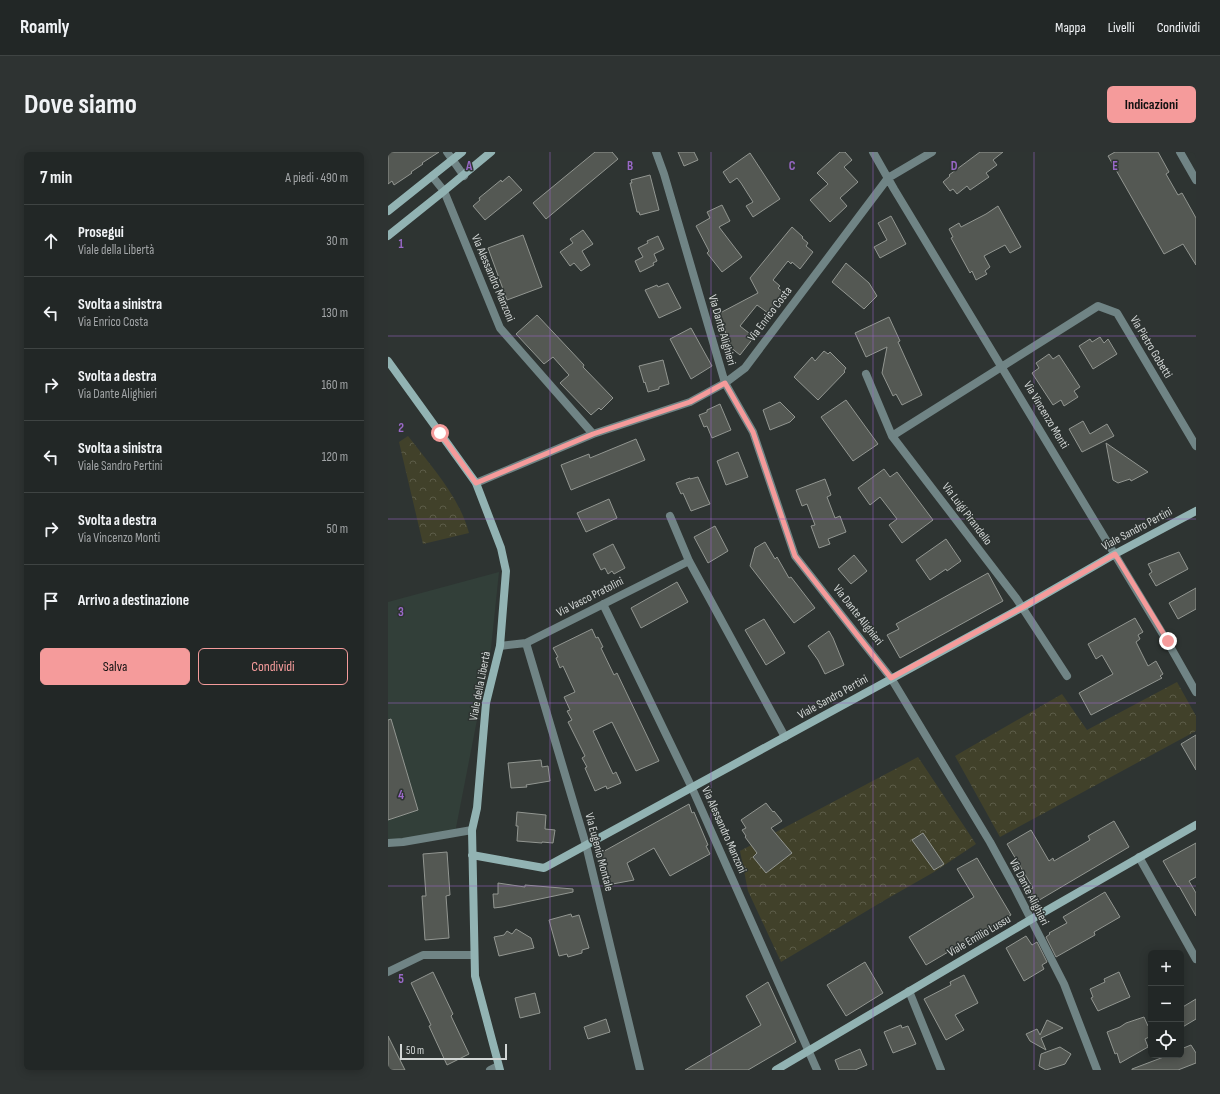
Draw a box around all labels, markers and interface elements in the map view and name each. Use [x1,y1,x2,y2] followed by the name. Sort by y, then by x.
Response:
[20,16,70,39] text: Roamly
[1055,19,1086,36] text: Mappa
[1108,19,1135,36] text: Livelli
[1157,19,1200,36] text: Condividi
[1107,86,1196,123] button: Indicazioni
[24,88,137,121] text: Dove siamo
[465,158,473,174] text: A
[627,158,633,174] text: B
[789,158,796,174] text: C
[951,158,958,174] text: D
[1112,158,1118,174] text: E
[40,168,72,188] text: 7 min
[285,170,348,186] text: A piedi · 490 m
[78,223,124,242] text: Prosegui
[40,230,62,252] icon: ahead
[468,232,518,324] street label: Via Alessandro Manzoni
[326,233,348,249] text: 30 m
[398,236,404,252] text: 1
[78,242,154,258] text: Viale della Libertà
[745,283,796,344] street label: Via Enrico Costa
[705,293,739,367] street label: Via Dante Alighieri
[78,295,162,314] text: Svolta a sinistra
[40,302,62,324] icon: left
[322,305,348,321] text: 130 m
[1126,313,1176,381] street label: Via Pietro Gobetti
[78,314,148,330] text: Via Enrico Costa
[78,367,157,386] text: Svolta a destra
[40,374,62,396] icon: right
[322,377,348,393] text: 160 m
[1020,379,1072,451] street label: Via Vincenzo Monti
[78,386,157,402] text: Via Dante Alighieri
[398,420,404,436] text: 2
[431,424,449,442] route start
[78,439,162,458] text: Svolta a sinistra
[40,446,62,468] icon: left
[322,449,348,465] text: 120 m
[78,458,163,474] text: Viale Sandro Pertini
[939,480,995,548] street label: Via Luigi Pirandello
[1099,504,1175,554] street label: Viale Sandro Pertini
[78,511,157,530] text: Svolta a destra
[40,518,62,540] icon: right
[327,521,348,537] text: 50 m
[78,530,160,546] text: Via Vincenzo Monti
[554,574,626,620] street label: Via Vasco Pratolini
[830,582,886,648] street label: Via Dante Alighieri
[40,590,62,612] icon: arrive
[78,591,189,610] text: Arrivo a destinazione
[398,604,404,620] text: 3
[1159,632,1177,650] route end
[40,648,190,685] button: Salva
[198,648,348,685] button: Condividi
[466,650,494,722] street label: Viale della Libertà
[795,672,871,722] street label: Viale Sandro Pertini
[698,784,750,876] street label: Via Alessandro Manzoni
[398,787,404,803] text: 4
[581,811,617,893] street label: Via Eugenio Montale
[1006,856,1052,928] street label: Via Dante Alighieri
[945,912,1013,960] street label: Viale Emilio Lussu
[1148,950,1184,1058] map controls
[1148,950,1184,986] button: +
[398,971,404,987] text: 5
[1148,986,1184,1022] button: −
[1148,1022,1184,1058] button: locate
[400,1042,507,1061] scale bar
[406,1044,424,1057] text: 50 m

